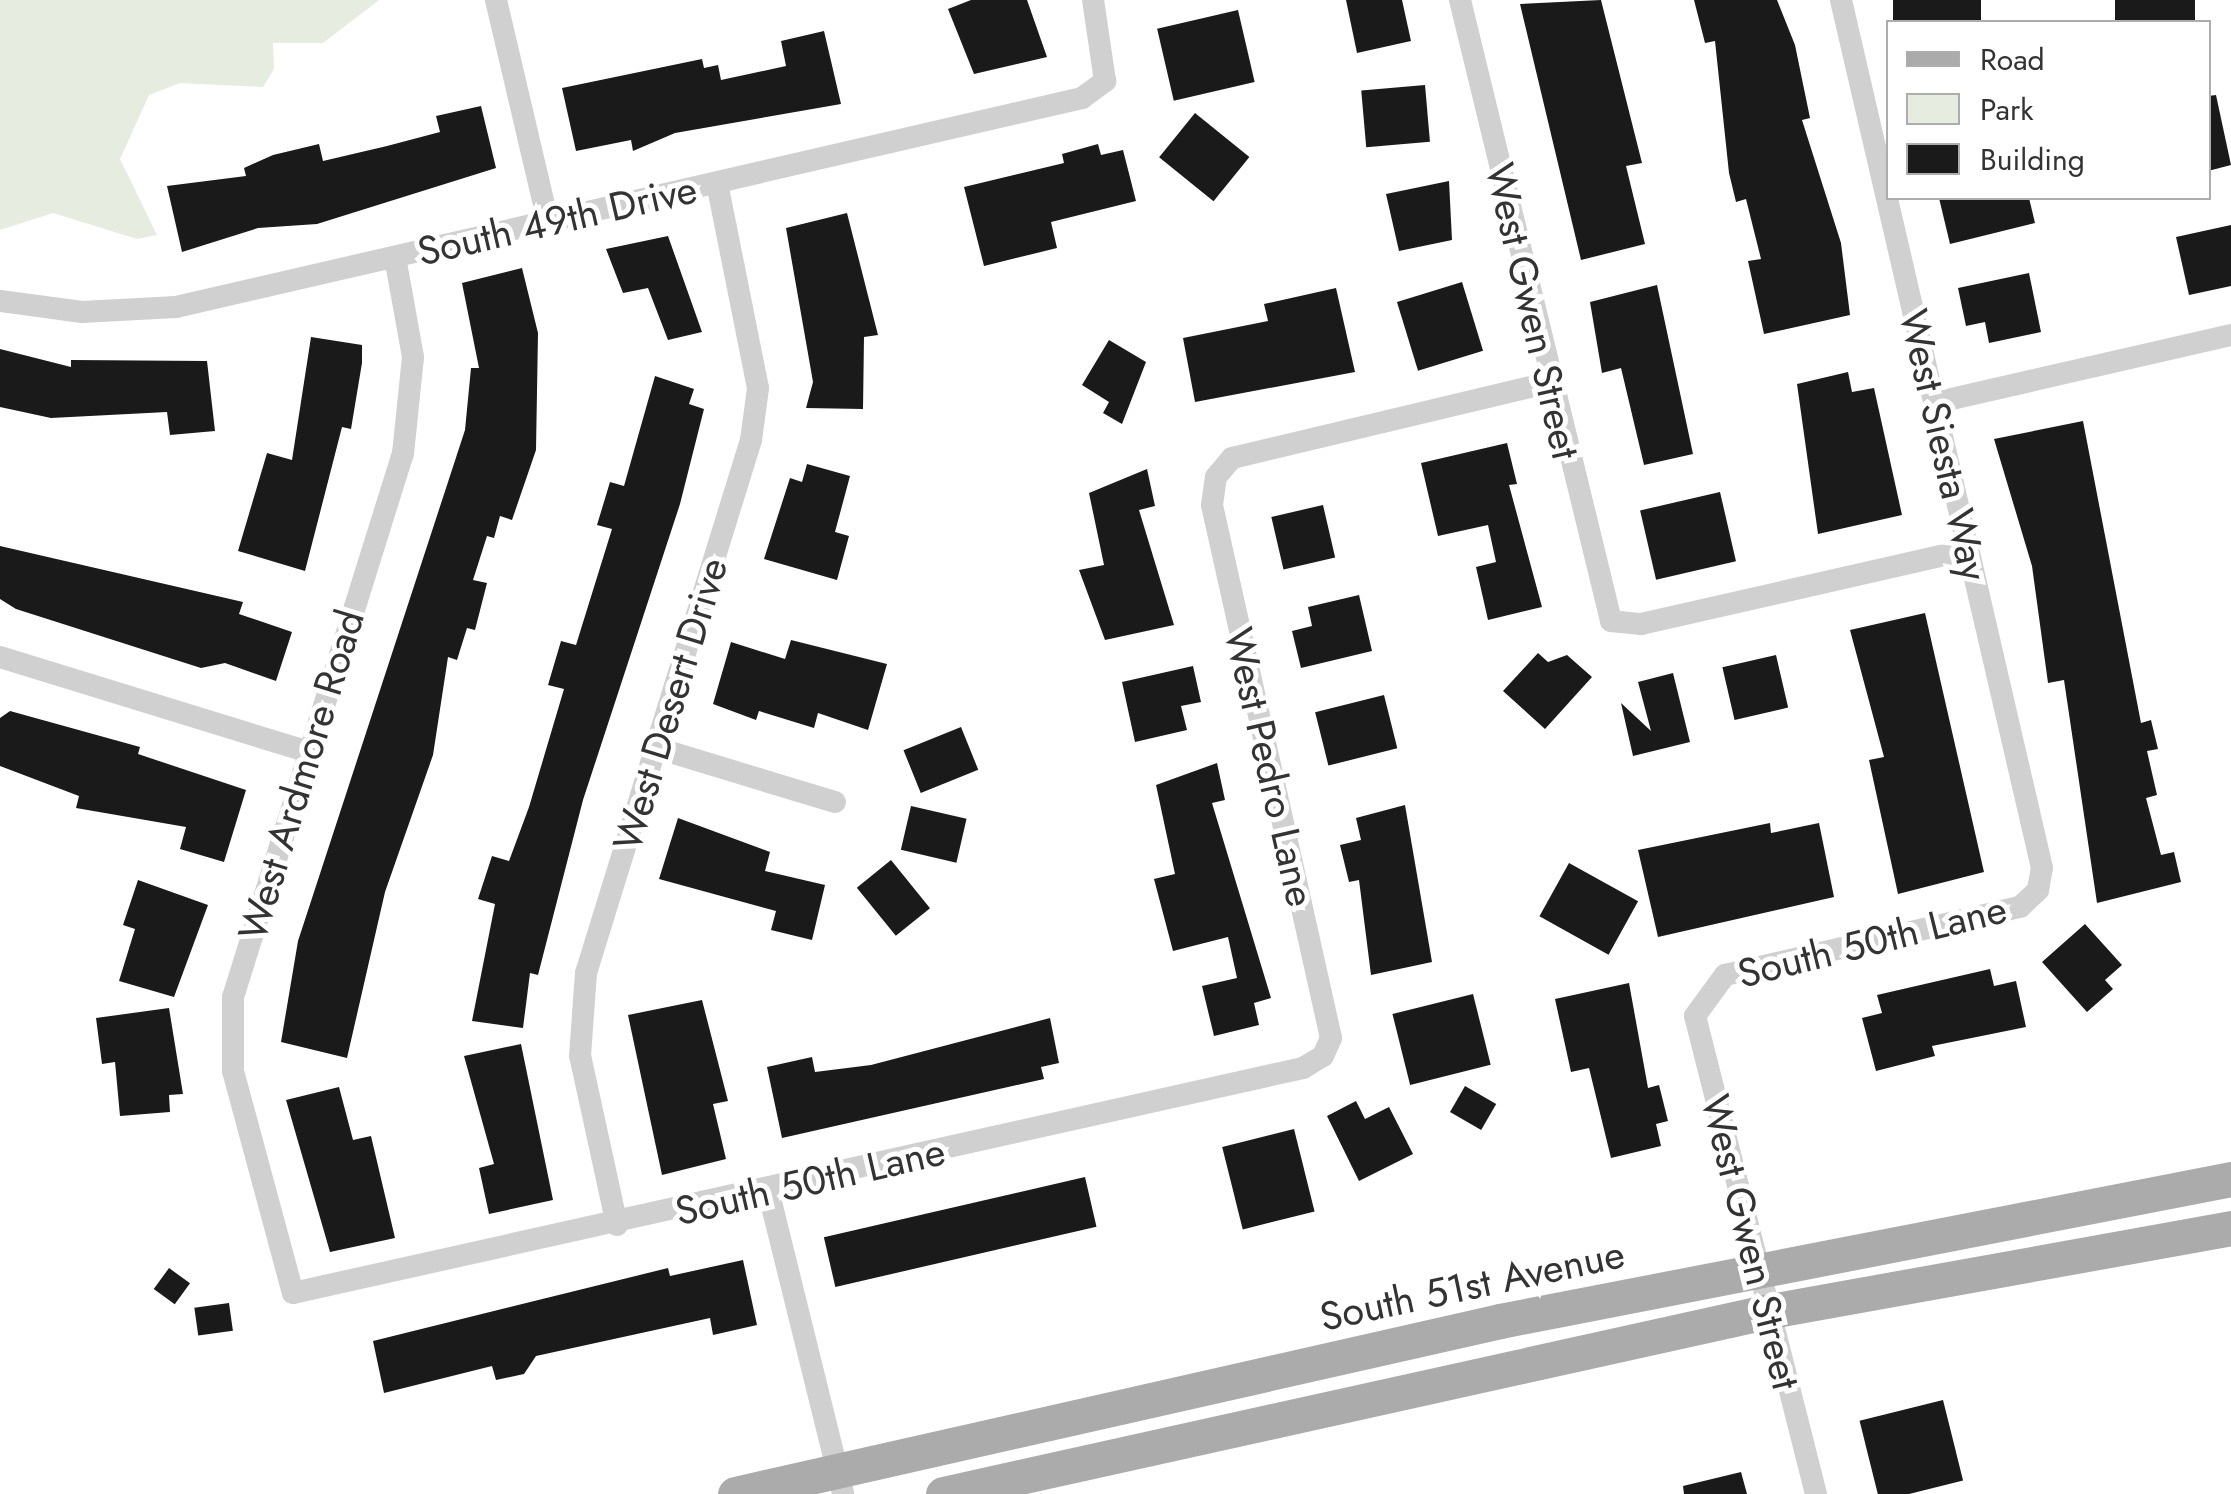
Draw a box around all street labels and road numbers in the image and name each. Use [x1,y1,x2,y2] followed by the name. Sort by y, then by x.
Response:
[1476,158,1590,464] street label: West Gwen Street
[413,165,701,275] street label: South 49th Drive
[1889,305,1999,585] street label: West Siesta Way
[603,552,737,856] street label: West Desert Drive
[228,604,374,946] street label: West Ardmore Road
[1215,623,1325,911] street label: West Pedro Lane
[1733,884,2011,998] street label: South 50th Lane
[1691,1090,1811,1394] street label: West Gwen Street
[670,1127,950,1235] street label: South 50th Lane
[1315,1229,1629,1341] street label: South 51st Avenue

